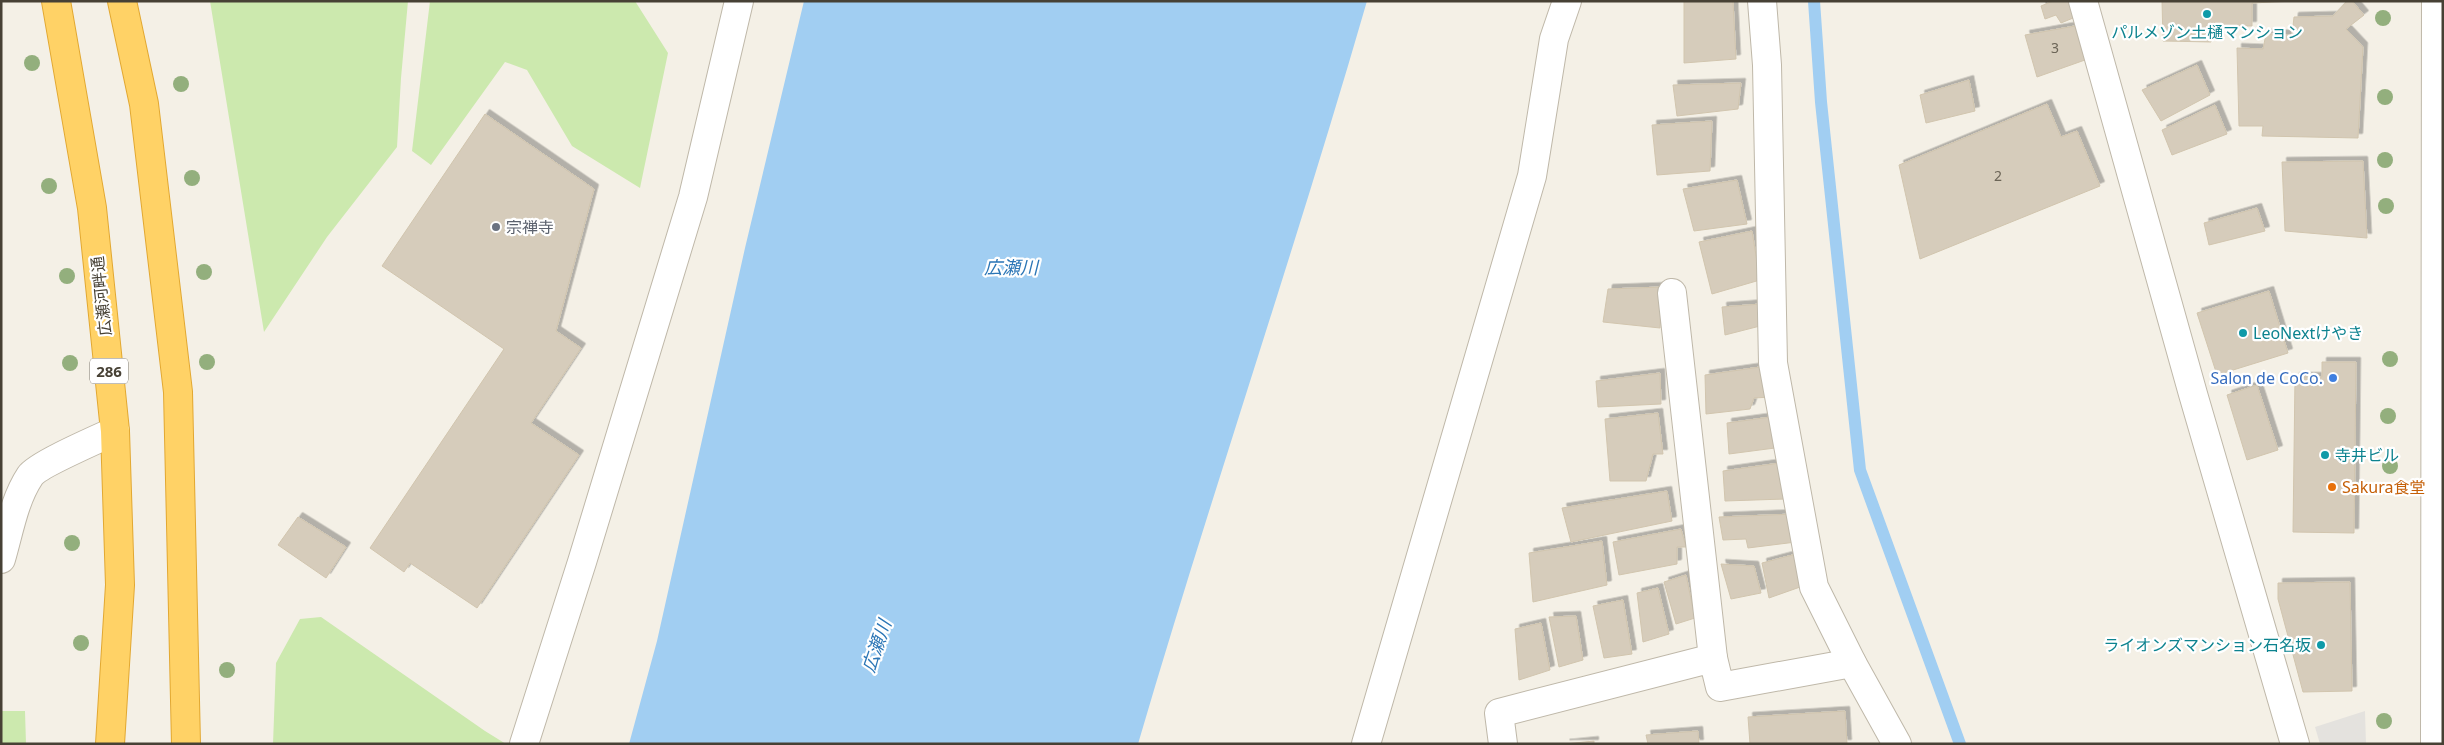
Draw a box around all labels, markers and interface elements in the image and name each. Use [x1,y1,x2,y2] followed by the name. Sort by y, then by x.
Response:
[2201,8,2213,20] marker: パルメゾン土樋マンション
[2111,21,2303,43] place label: パルメゾン土樋マンション
[2051,38,2059,57] house number: 3
[1994,166,2002,185] house number: 2
[506,216,554,238] place label: 宗禅寺
[490,221,502,233] marker: 宗禅寺
[86,255,116,337] street label: 広瀬河畔通
[984,255,1040,279] water label: 広瀬川
[2253,322,2363,344] place label: LeoNextけやき
[2237,327,2249,339] marker: LeoNextけやき
[90,358,128,384] road number: 286
[2210,367,2323,389] place label: Salon de CoCo.
[2327,372,2339,384] marker: Salon de CoCo.
[2335,444,2399,466] place label: 寺井ビル
[2319,449,2331,461] marker: 寺井ビル
[2342,476,2425,498] place label: Sakura食堂
[2326,481,2338,493] marker: Sakura食堂
[856,615,897,675] water label: 広瀬川
[2103,634,2311,656] place label: ライオンズマンション石名坂
[2315,639,2327,651] marker: ライオンズマンション石名坂

